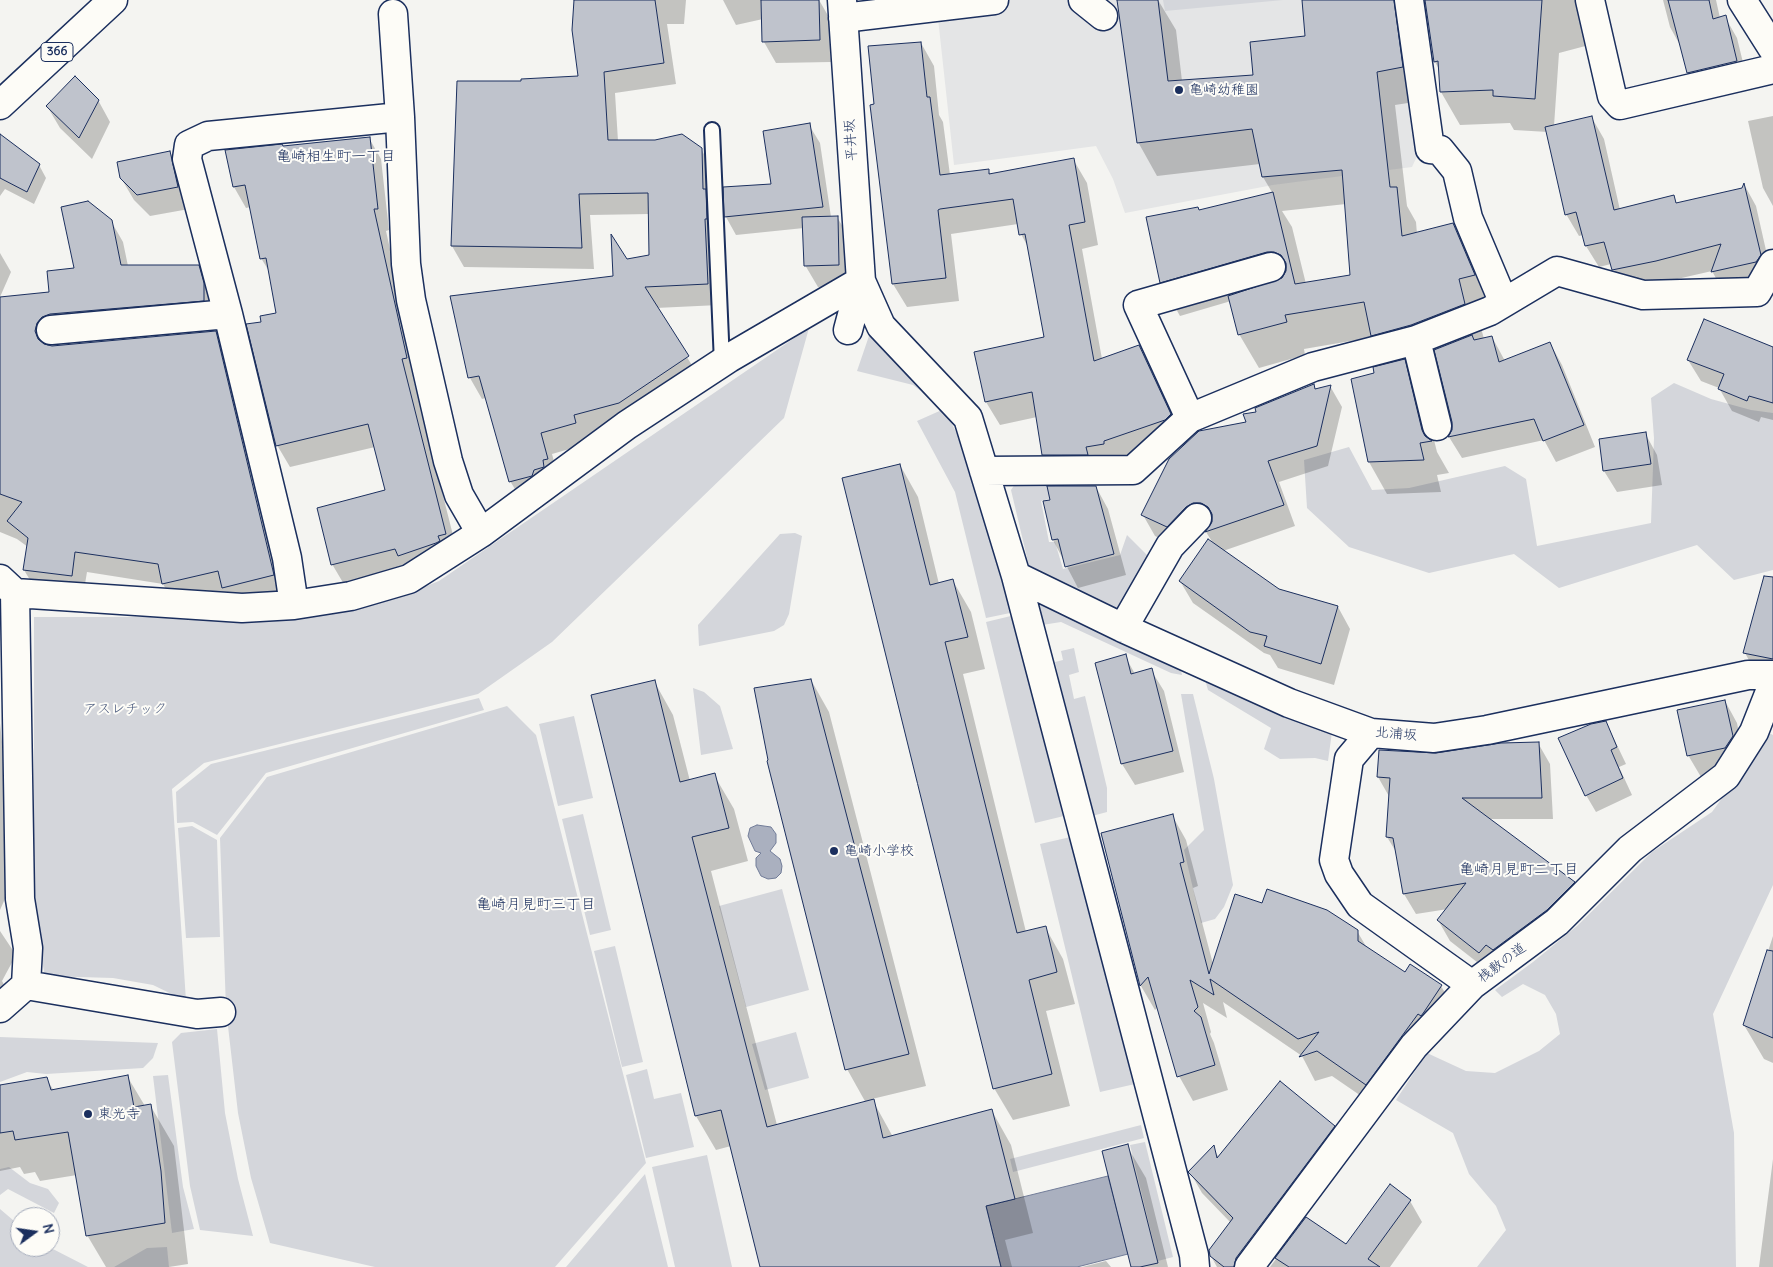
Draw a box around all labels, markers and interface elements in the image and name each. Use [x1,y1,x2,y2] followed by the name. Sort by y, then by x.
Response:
[41,42,73,62] road number: 366
[1189,82,1259,98] place label: 亀崎幼稚園
[1173,84,1185,96] marker: 亀崎幼稚園
[841,118,861,162] street label: 平井坂
[276,148,396,166] district label: 亀崎相生町一丁目
[83,701,167,717] park label: アスレチック
[1374,724,1418,744] street label: 北浦坂
[844,843,914,859] place label: 亀崎小学校
[828,845,840,857] marker: 亀崎小学校
[1459,861,1579,879] district label: 亀崎月見町二丁目
[476,896,596,914] district label: 亀崎月見町三丁目
[1475,939,1529,987] street label: 桟敷の道
[98,1106,140,1122] place label: 東光寺
[82,1108,94,1120] marker: 東光寺
[10,1207,60,1257] north arrow
[39,1222,58,1235] text: N

